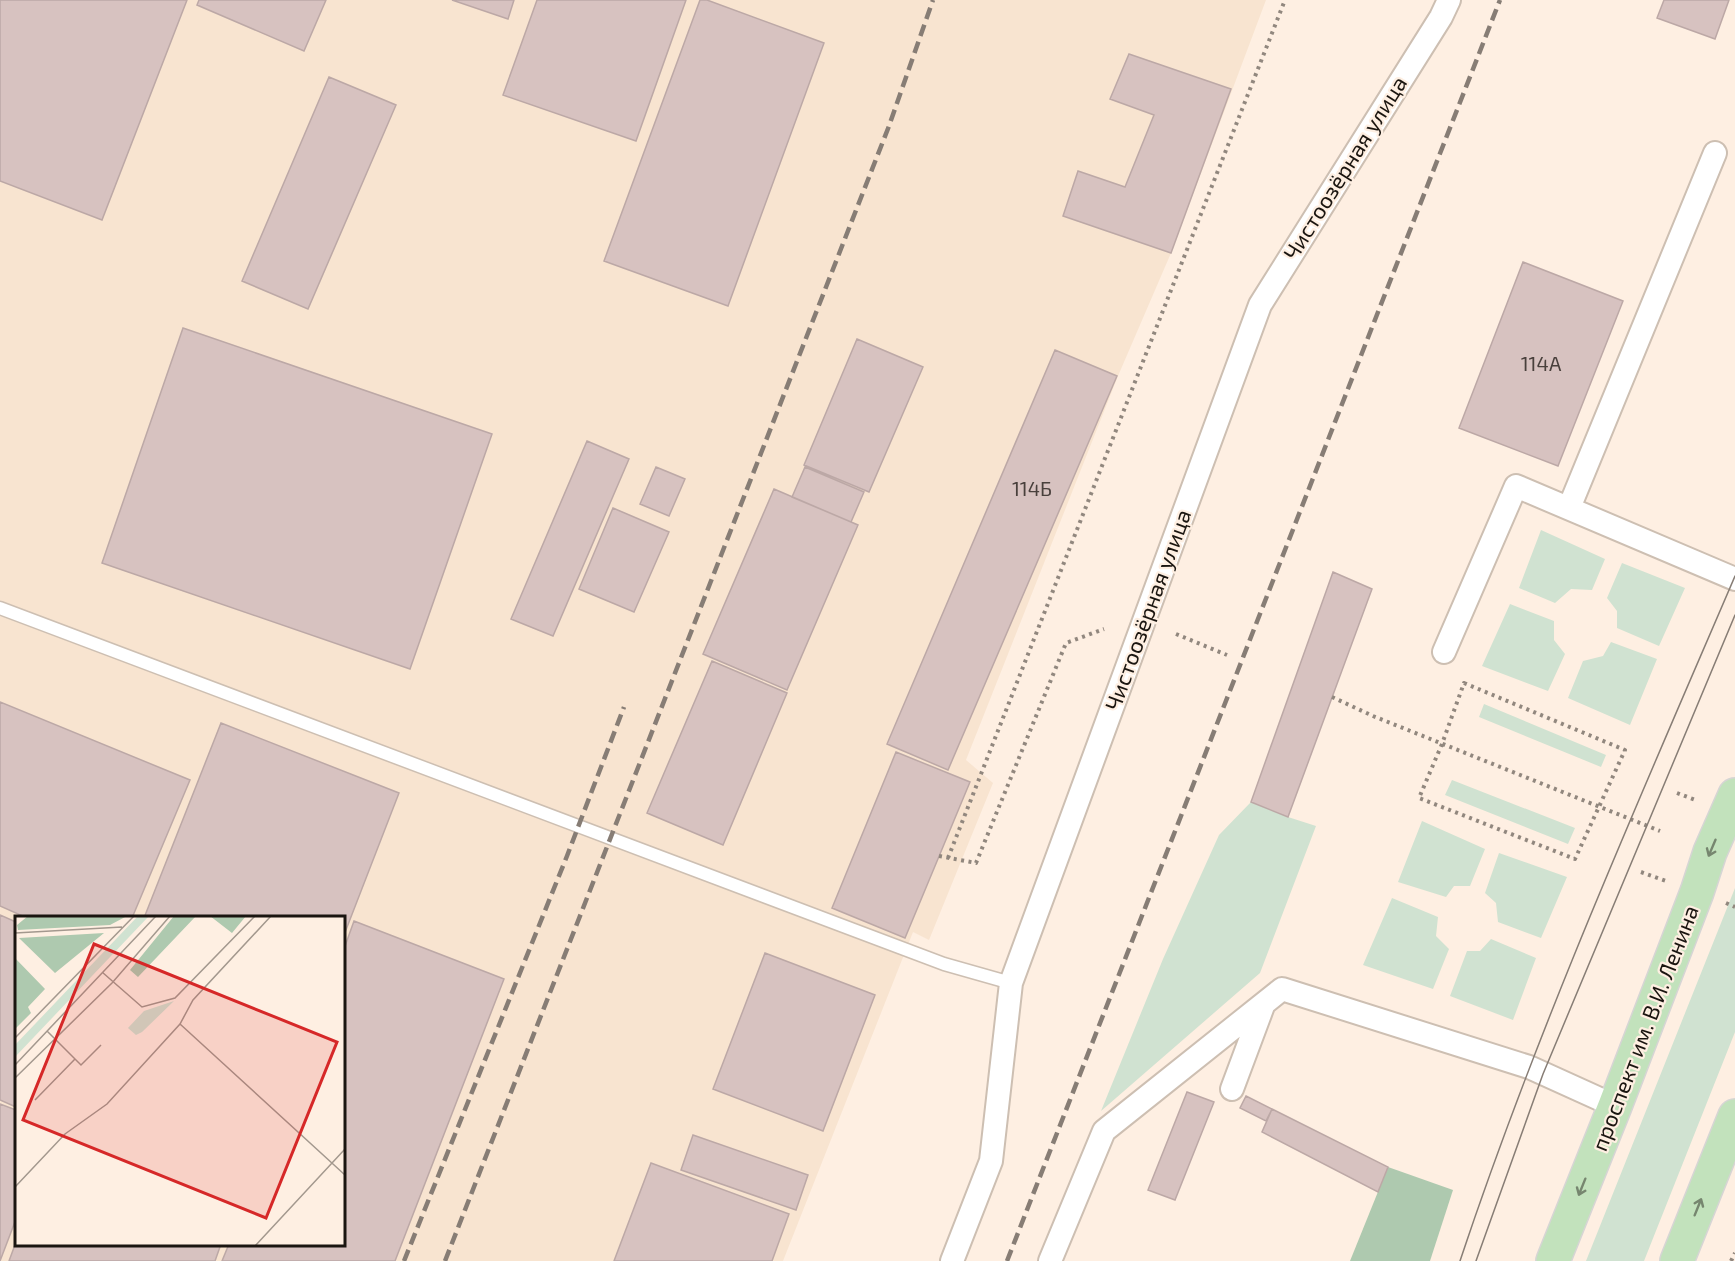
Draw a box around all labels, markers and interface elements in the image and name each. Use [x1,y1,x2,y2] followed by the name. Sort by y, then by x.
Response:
[1277,71,1412,265] street label: Чистоозёрная улица
[1521,351,1562,375] house number: 114А
[1012,476,1052,500] house number: 114Б
[1099,506,1196,714] street label: Чистоозёрная улица
[1706,838,1717,857] one-way arrow
[1585,901,1703,1154] street label: проспект им. В.И. Ленина
[15,916,345,1246] inset map
[1576,1177,1587,1196] one-way arrow
[1694,1198,1705,1216] one-way arrow

